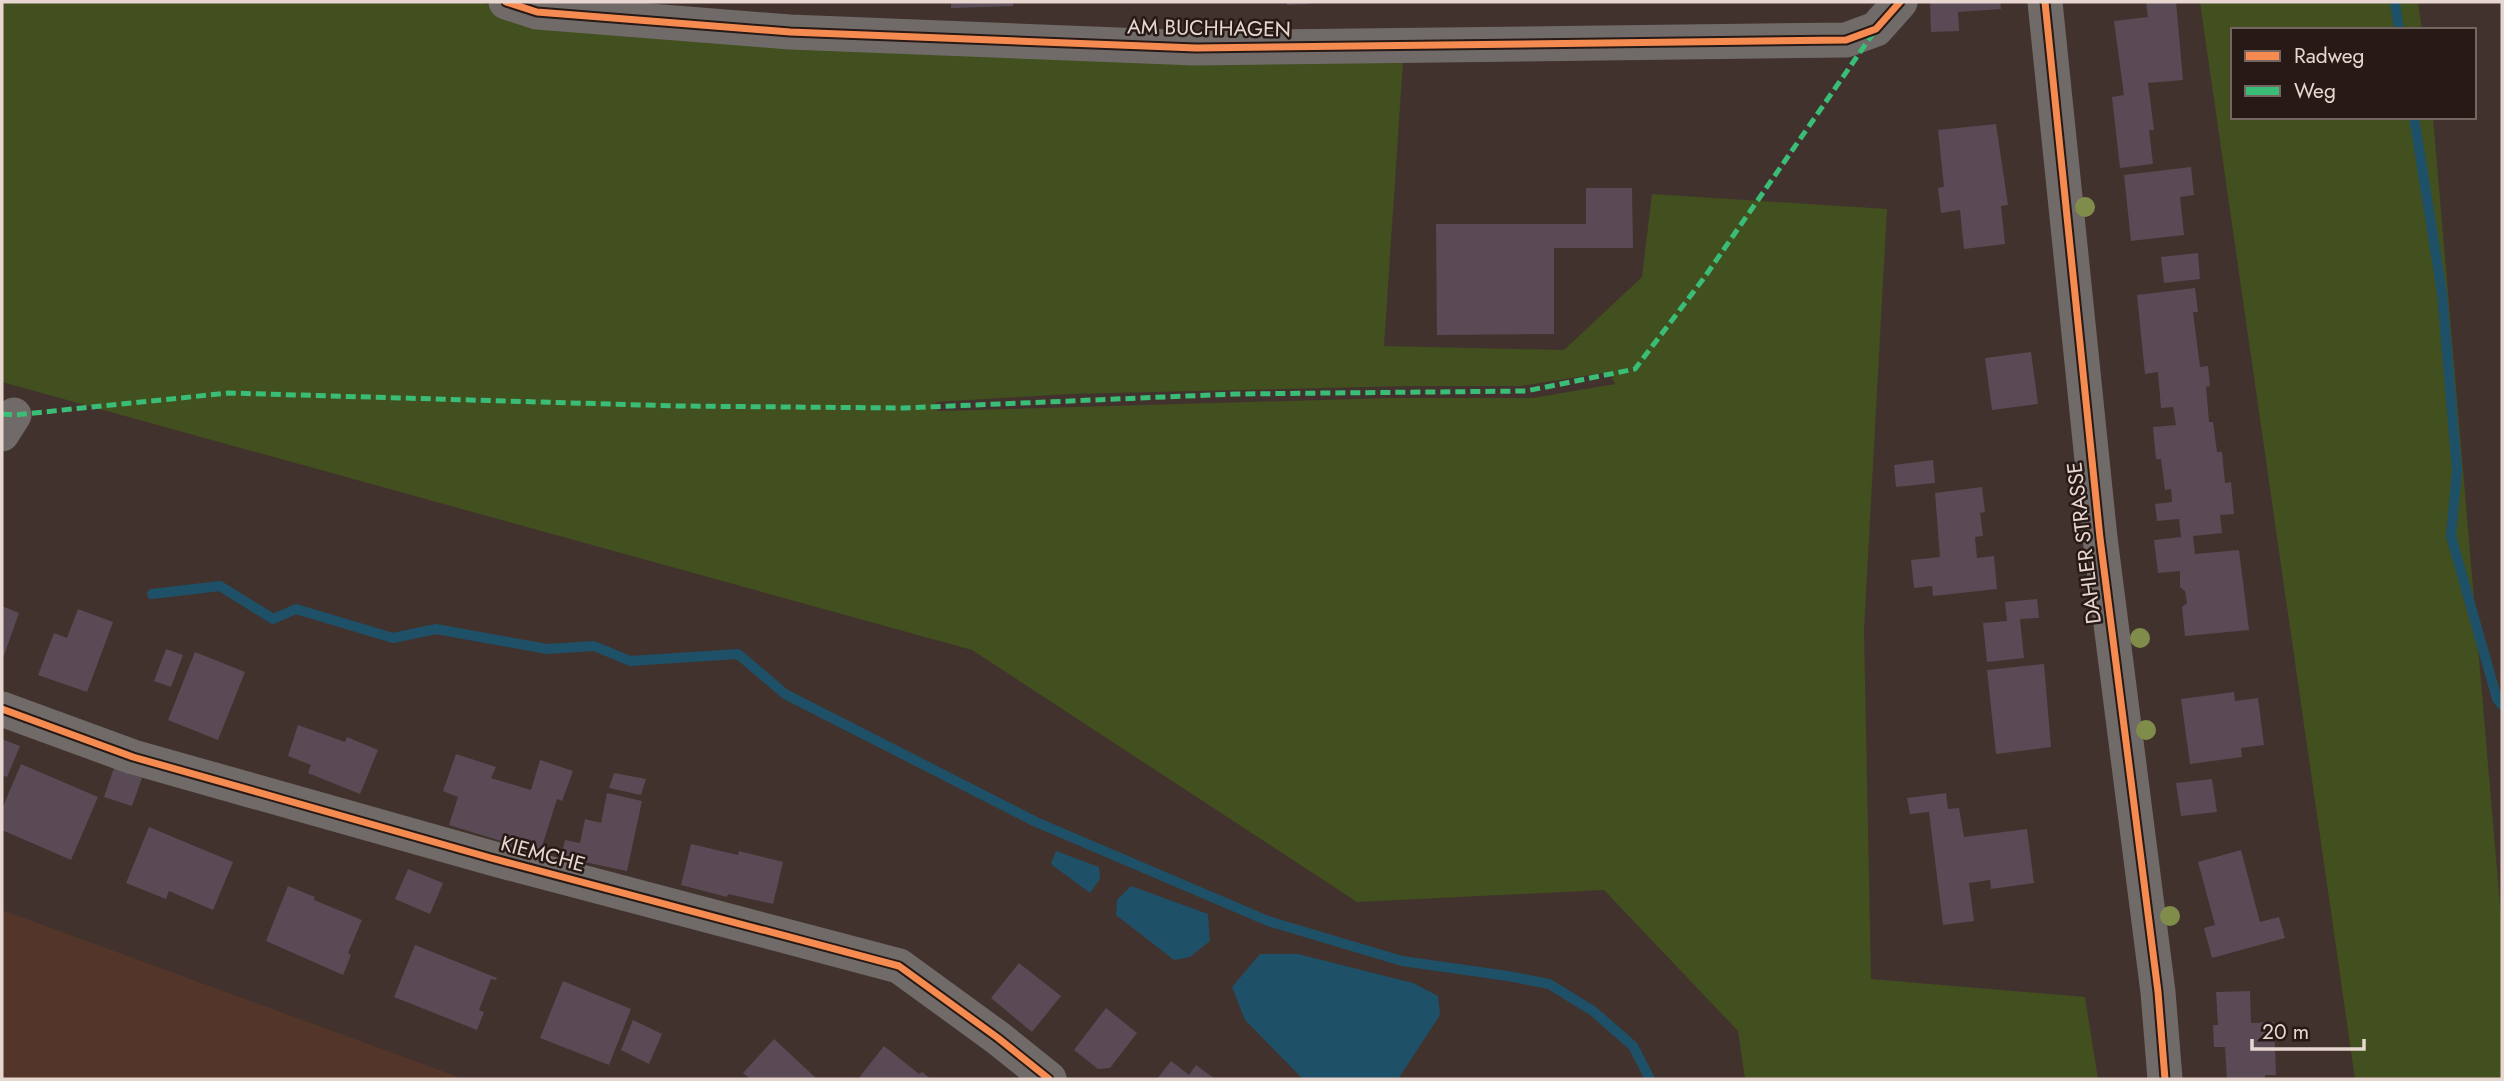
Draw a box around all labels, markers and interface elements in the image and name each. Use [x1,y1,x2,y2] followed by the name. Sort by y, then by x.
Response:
[1127,12,1291,44] street label: AM BUCHHAGEN
[2231,28,2476,119] legend
[2294,41,2365,71] text: Radweg
[2294,76,2336,106] text: Weg
[2059,460,2109,626] street label: DAHLER STRASSE
[497,828,589,880] street label: KIEMCHE
[2252,1007,2364,1052] scale bar
[2262,1017,2309,1047] text: 20 m

